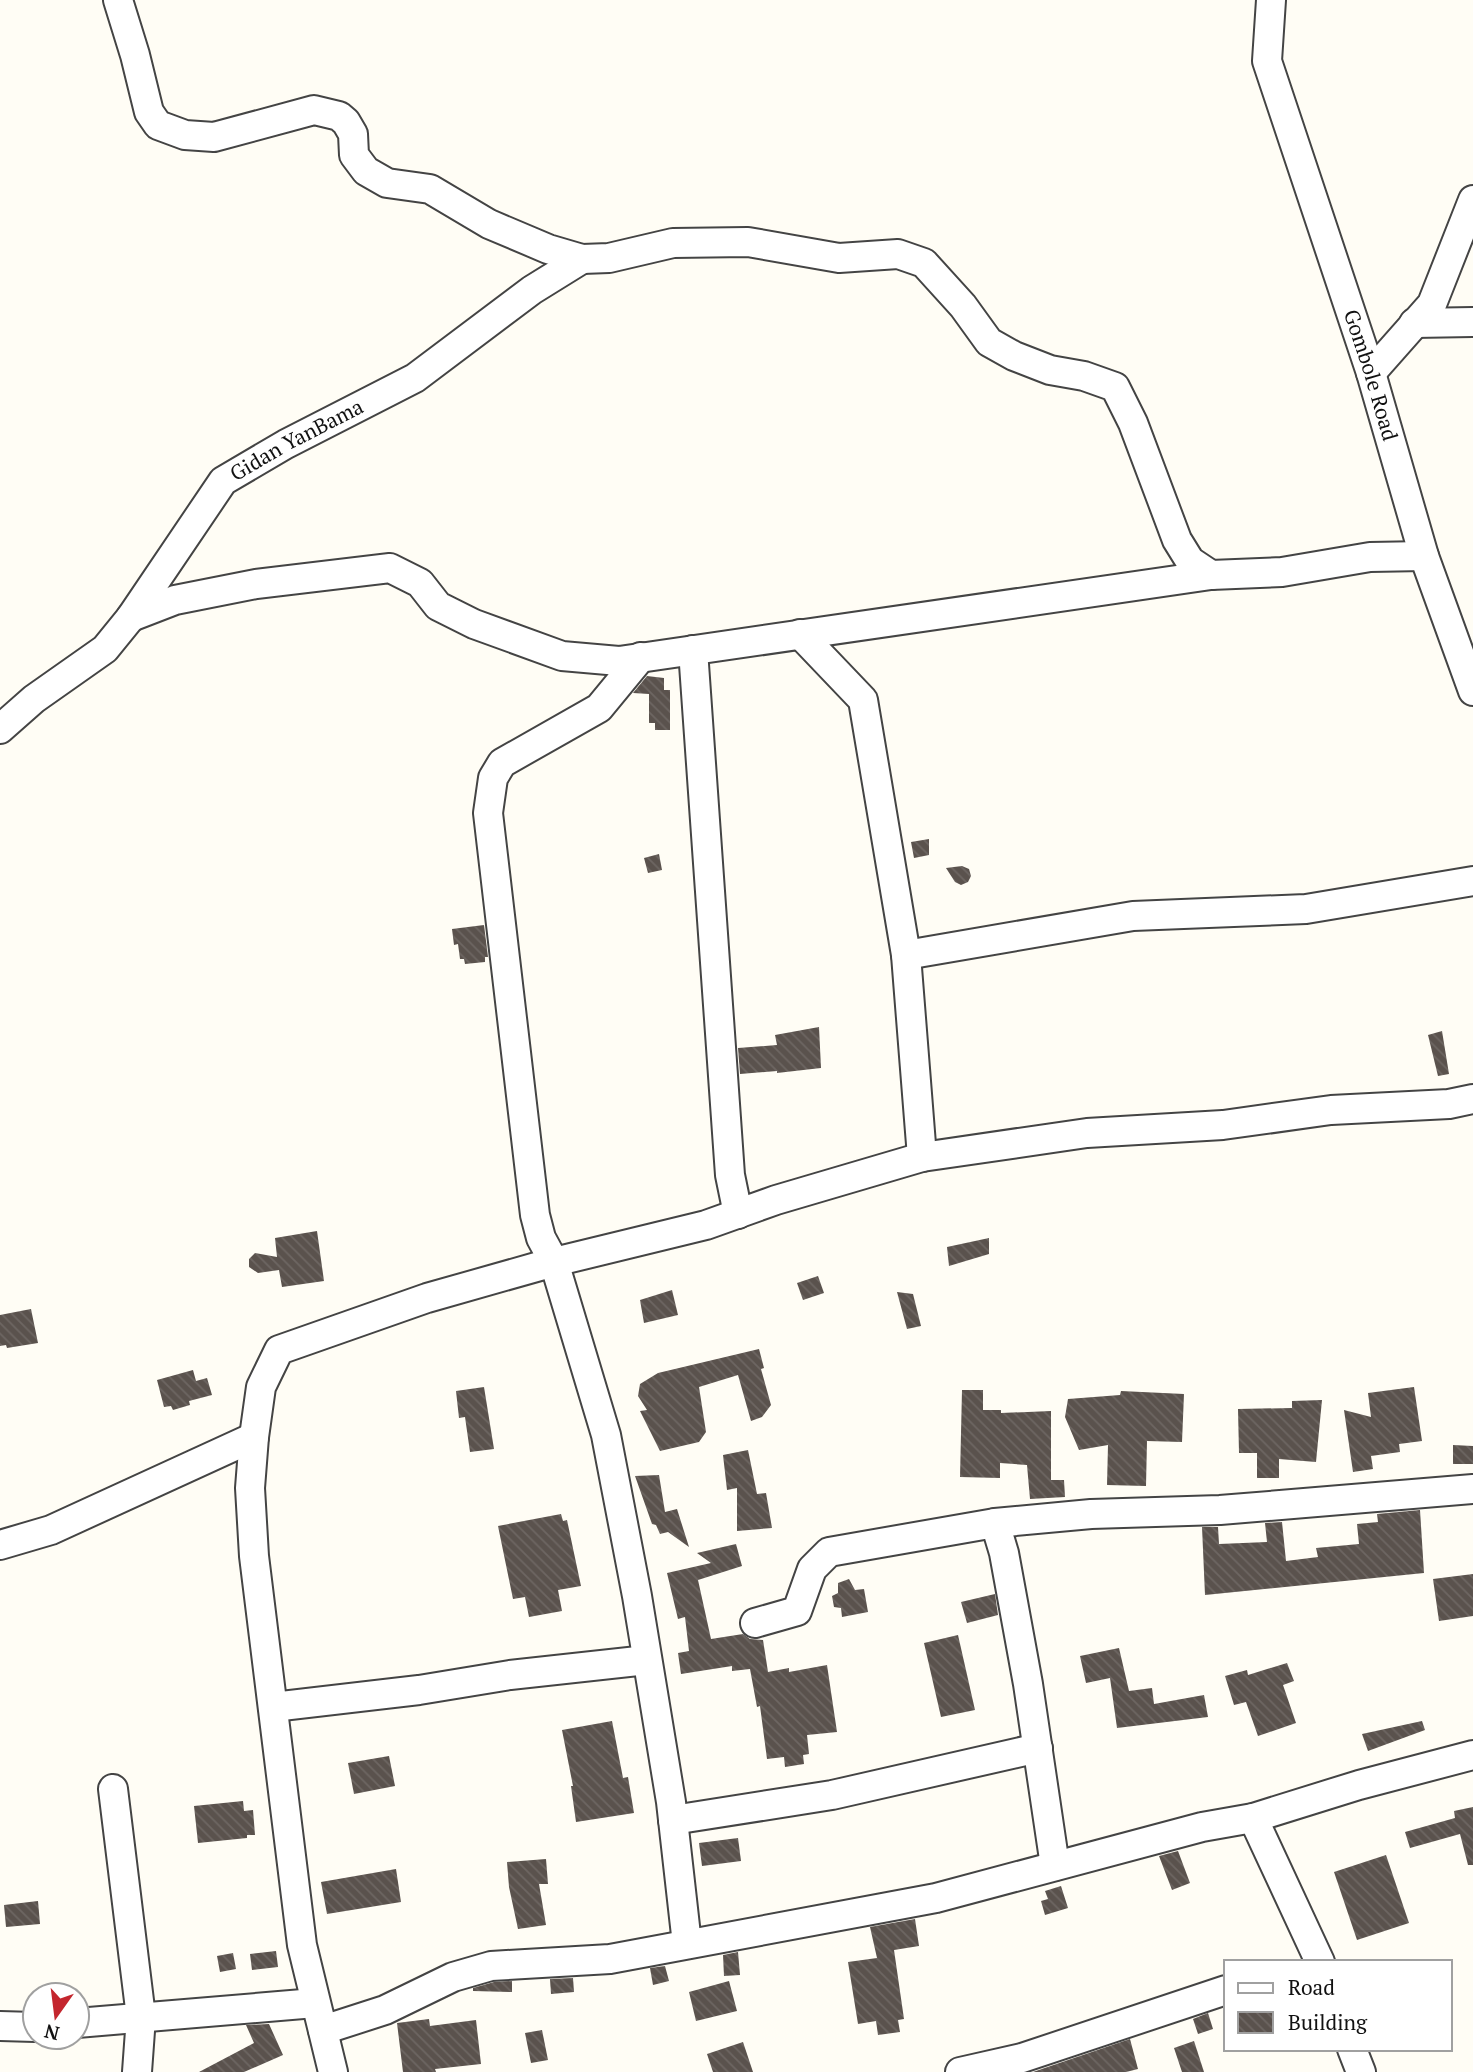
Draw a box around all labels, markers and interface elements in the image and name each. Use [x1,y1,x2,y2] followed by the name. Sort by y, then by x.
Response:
[1338,306,1405,444] street label: Gombole Road
[224,392,368,487] street label: Gidan YanBama
[1224,1960,1452,2051] legend
[1288,1973,1335,2001] text: Road
[21,1981,91,2051] north arrow
[1288,2008,1368,2036] text: Building
[41,2019,62,2047] text: N

